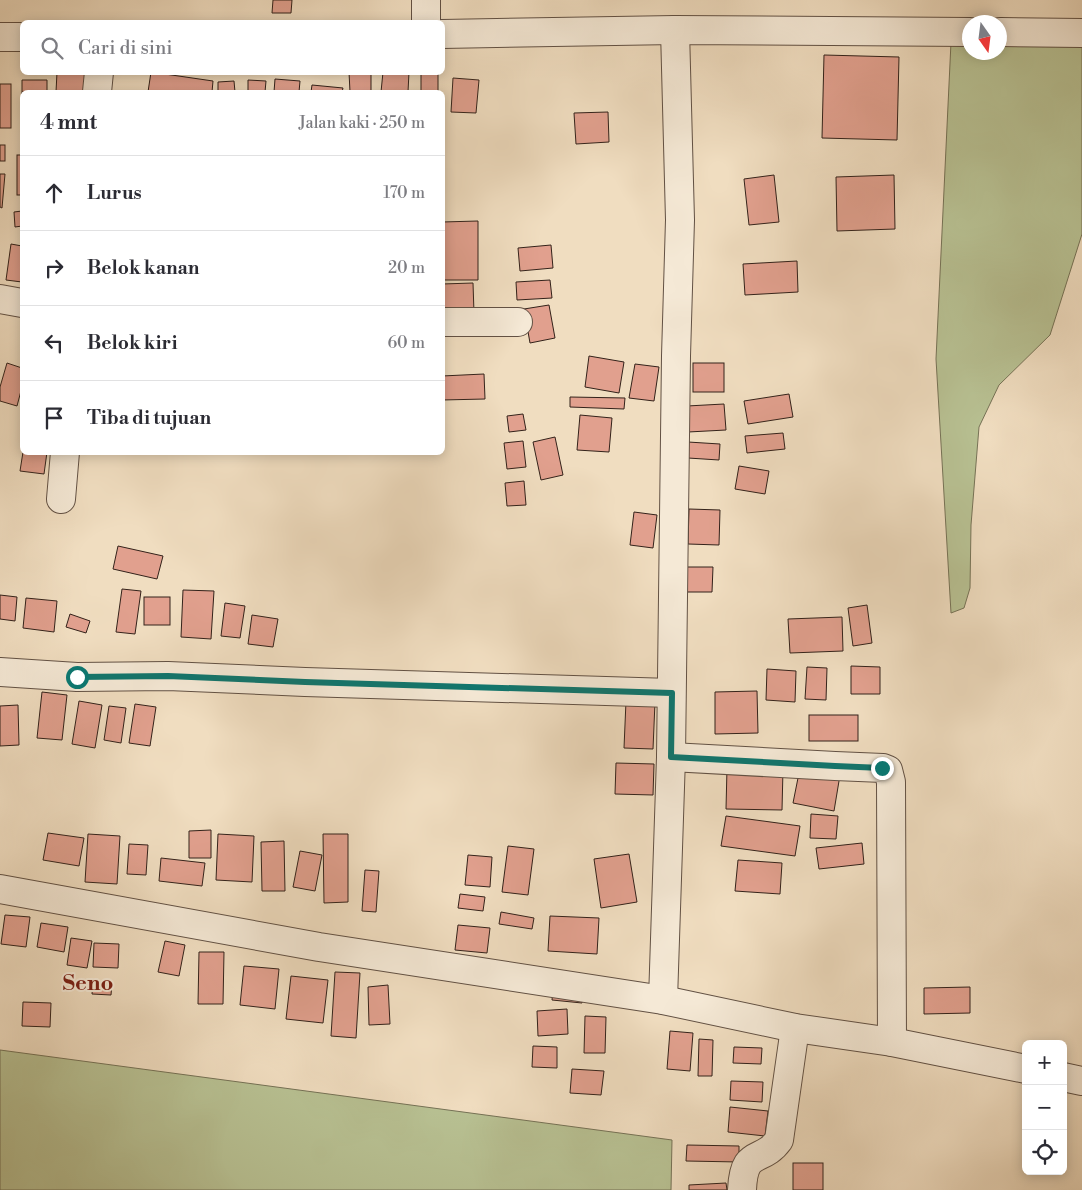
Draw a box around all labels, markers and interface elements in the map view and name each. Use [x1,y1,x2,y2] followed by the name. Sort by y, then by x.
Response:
[962,15,1007,60] north arrow
[20,20,445,75] search box
[38,34,66,62] icon: search
[78,36,173,60] text: Cari di sini
[40,110,97,136] text: 4 mnt
[299,113,425,133] text: Jalan kaki · 250 m
[40,179,68,207] icon: ahead
[87,181,142,205] text: Lurus
[383,183,425,203] text: 170 m
[40,254,68,282] icon: right
[87,256,200,280] text: Belok kanan
[388,258,425,278] text: 20 m
[40,329,68,357] icon: left
[87,331,177,355] text: Belok kiri
[387,333,425,353] text: 60 m
[40,404,68,432] icon: arrive
[87,406,211,430] text: Tiba di tujuan
[66,666,89,689] route start
[871,757,894,780] route end
[63,970,113,997] district label: Seno
[1022,1040,1067,1175] map controls
[1022,1040,1067,1085] button: +
[1022,1085,1067,1130] button: −
[1022,1130,1067,1175] button: locate

